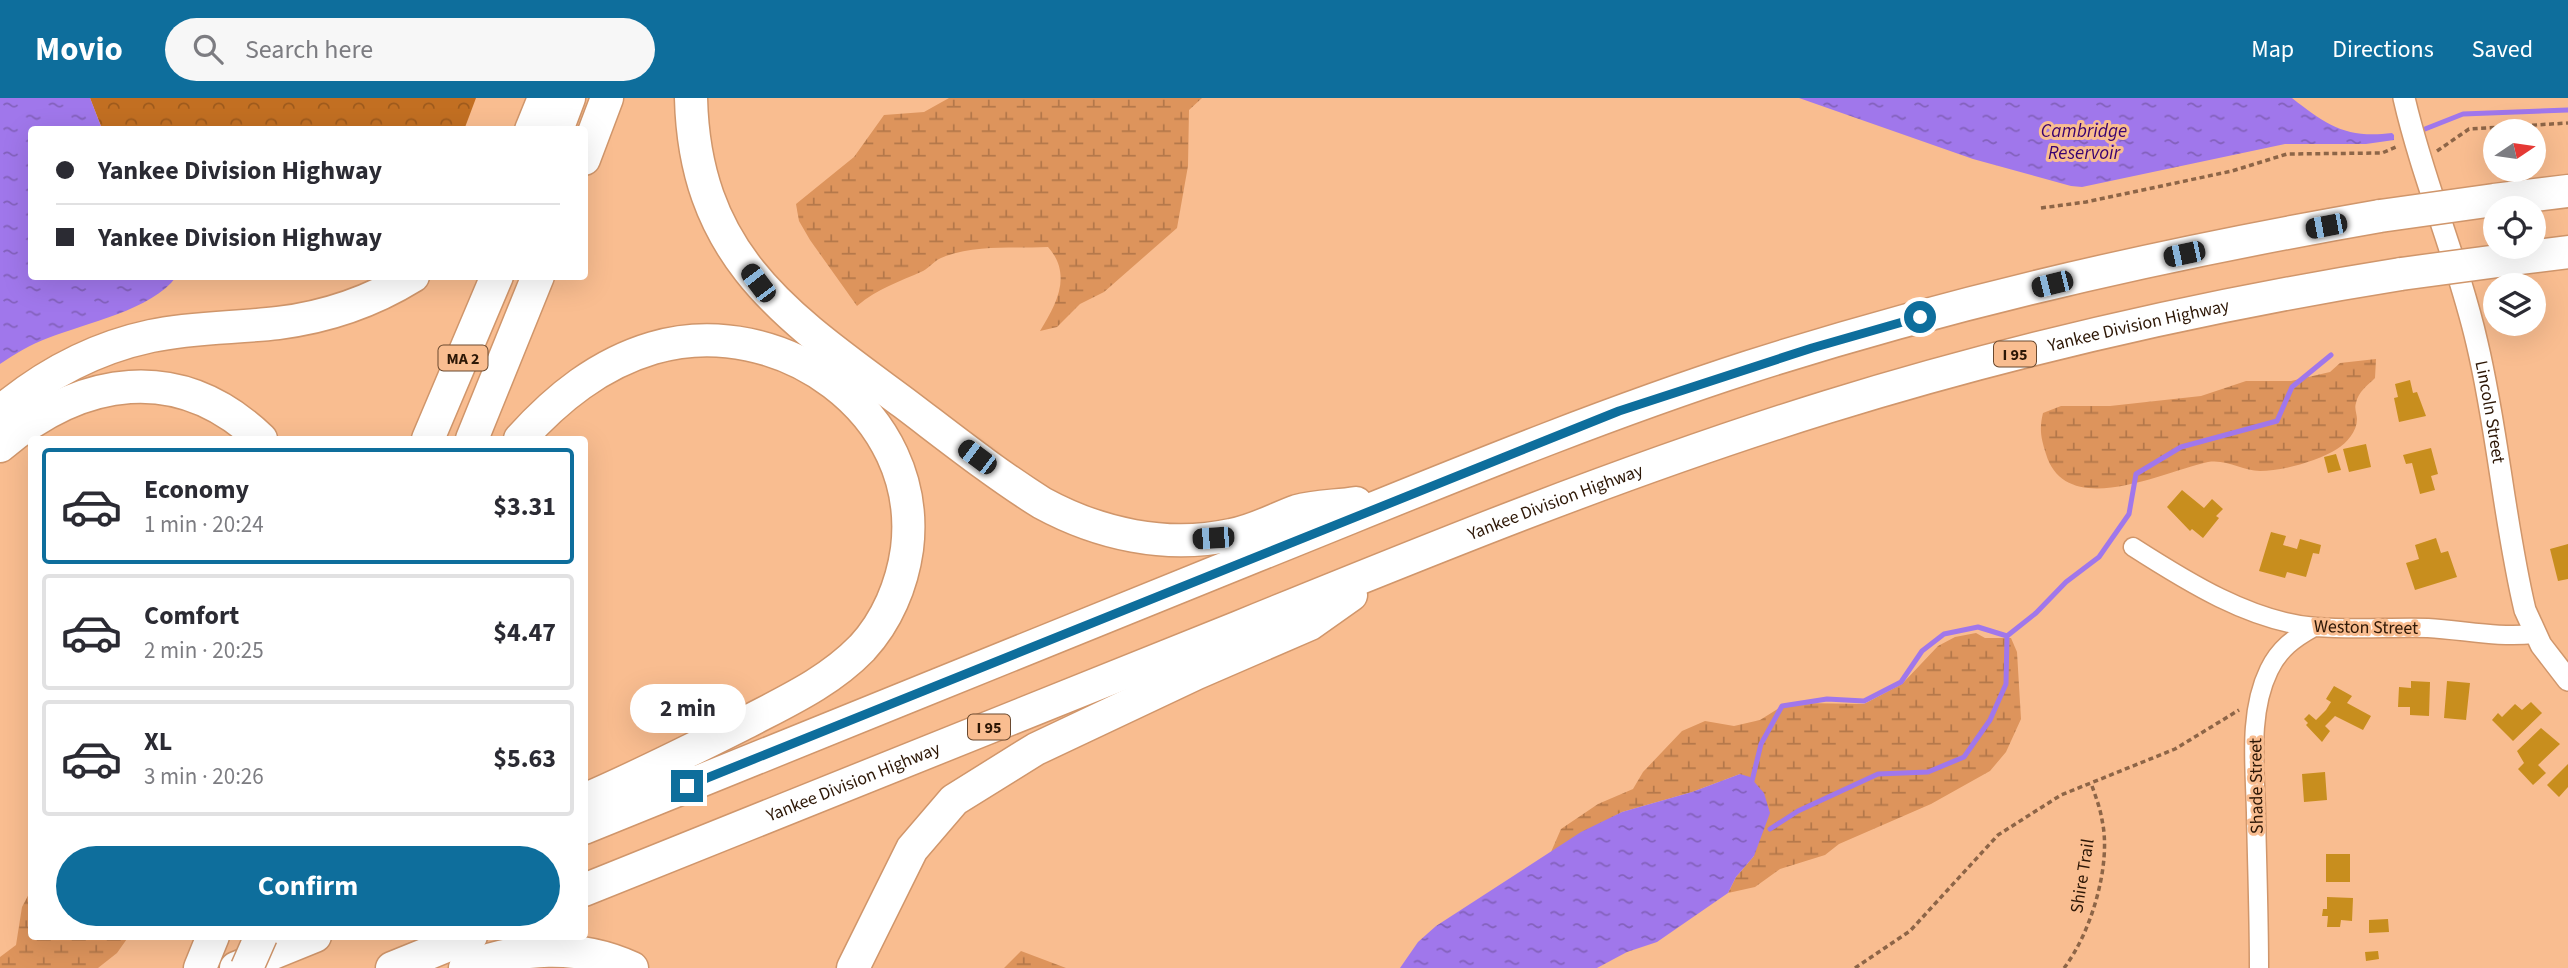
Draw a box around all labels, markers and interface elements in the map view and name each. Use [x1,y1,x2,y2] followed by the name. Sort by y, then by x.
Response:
[165,18,655,81] search box
[35,26,123,73] text: Movio
[189,30,227,68] icon: search
[245,31,373,68] text: Search here
[2251,32,2294,67] text: Map
[2332,32,2434,67] text: Directions
[2472,32,2533,67] text: Saved
[2041,118,2127,167] water label: Cambridge Reservoir
[2483,119,2546,182] north arrow
[2483,119,2546,336] map controls
[98,152,382,189] text: Yankee Division Highway
[2483,196,2546,259] button: locate
[2304,212,2349,240] car
[98,219,382,256] text: Yankee Division Highway
[2162,239,2207,269] car
[737,260,780,306] car
[2030,269,2075,299] car
[2483,273,2546,336] button: layers
[2044,293,2232,358] street label: Yankee Division Highway
[1904,301,1936,333] route start
[1994,342,2036,366] road number: I 95
[438,346,488,370] road number: MA 2
[2468,358,2511,465] street label: Lincoln Street
[954,436,1001,478] car
[1463,458,1647,547] street label: Yankee Division Highway
[144,471,249,508] text: Economy
[60,475,123,538] icon: car
[493,488,556,525] text: $3.31
[144,508,264,541] text: 1 min · 20:24
[1192,526,1235,550] car
[144,597,239,634] text: Comfort
[60,601,123,664] icon: car
[493,614,556,651] text: $4.47
[2314,614,2418,641] street label: Weston Street
[144,634,264,667] text: 2 min · 20:25
[629,684,745,734] callout: 2 min
[660,692,716,725] text: 2 min
[968,714,1010,740] road number: I 95
[144,723,172,760] text: XL
[60,727,123,790] icon: car
[762,736,944,829] street label: Yankee Division Highway
[2243,738,2270,834] street label: Shade Street
[493,740,556,777] text: $5.63
[144,760,264,793] text: 3 min · 20:26
[671,770,703,802] route end
[2064,837,2101,915] street label: Shire Trail
[56,846,560,926] button: Confirm

